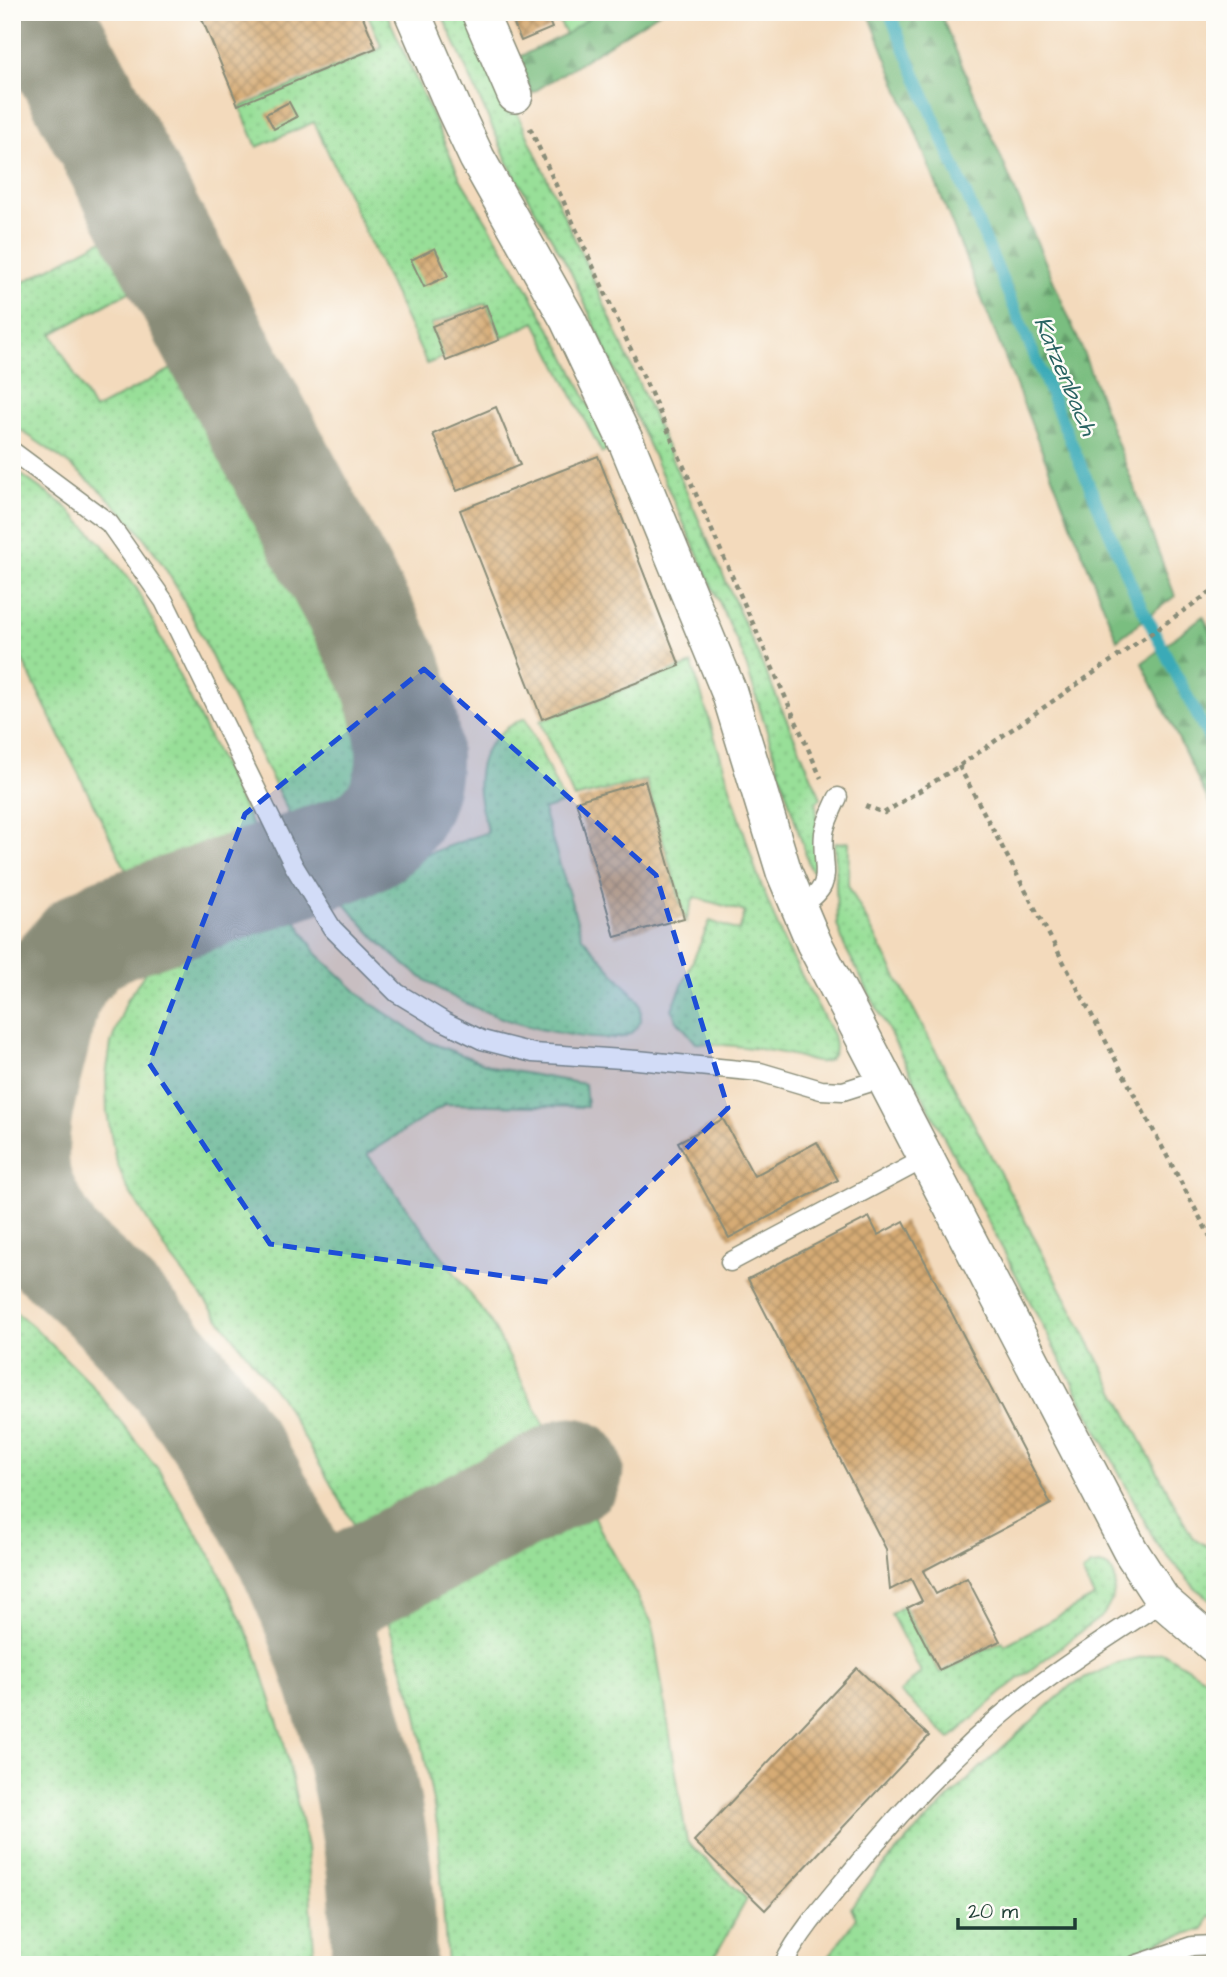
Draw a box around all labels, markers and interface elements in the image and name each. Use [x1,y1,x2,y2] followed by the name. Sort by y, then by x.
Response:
[1025,311,1106,442] water label: Katzenbach
[958,1886,1075,1930] scale bar
[968,1897,1019,1926] text: 20 m

